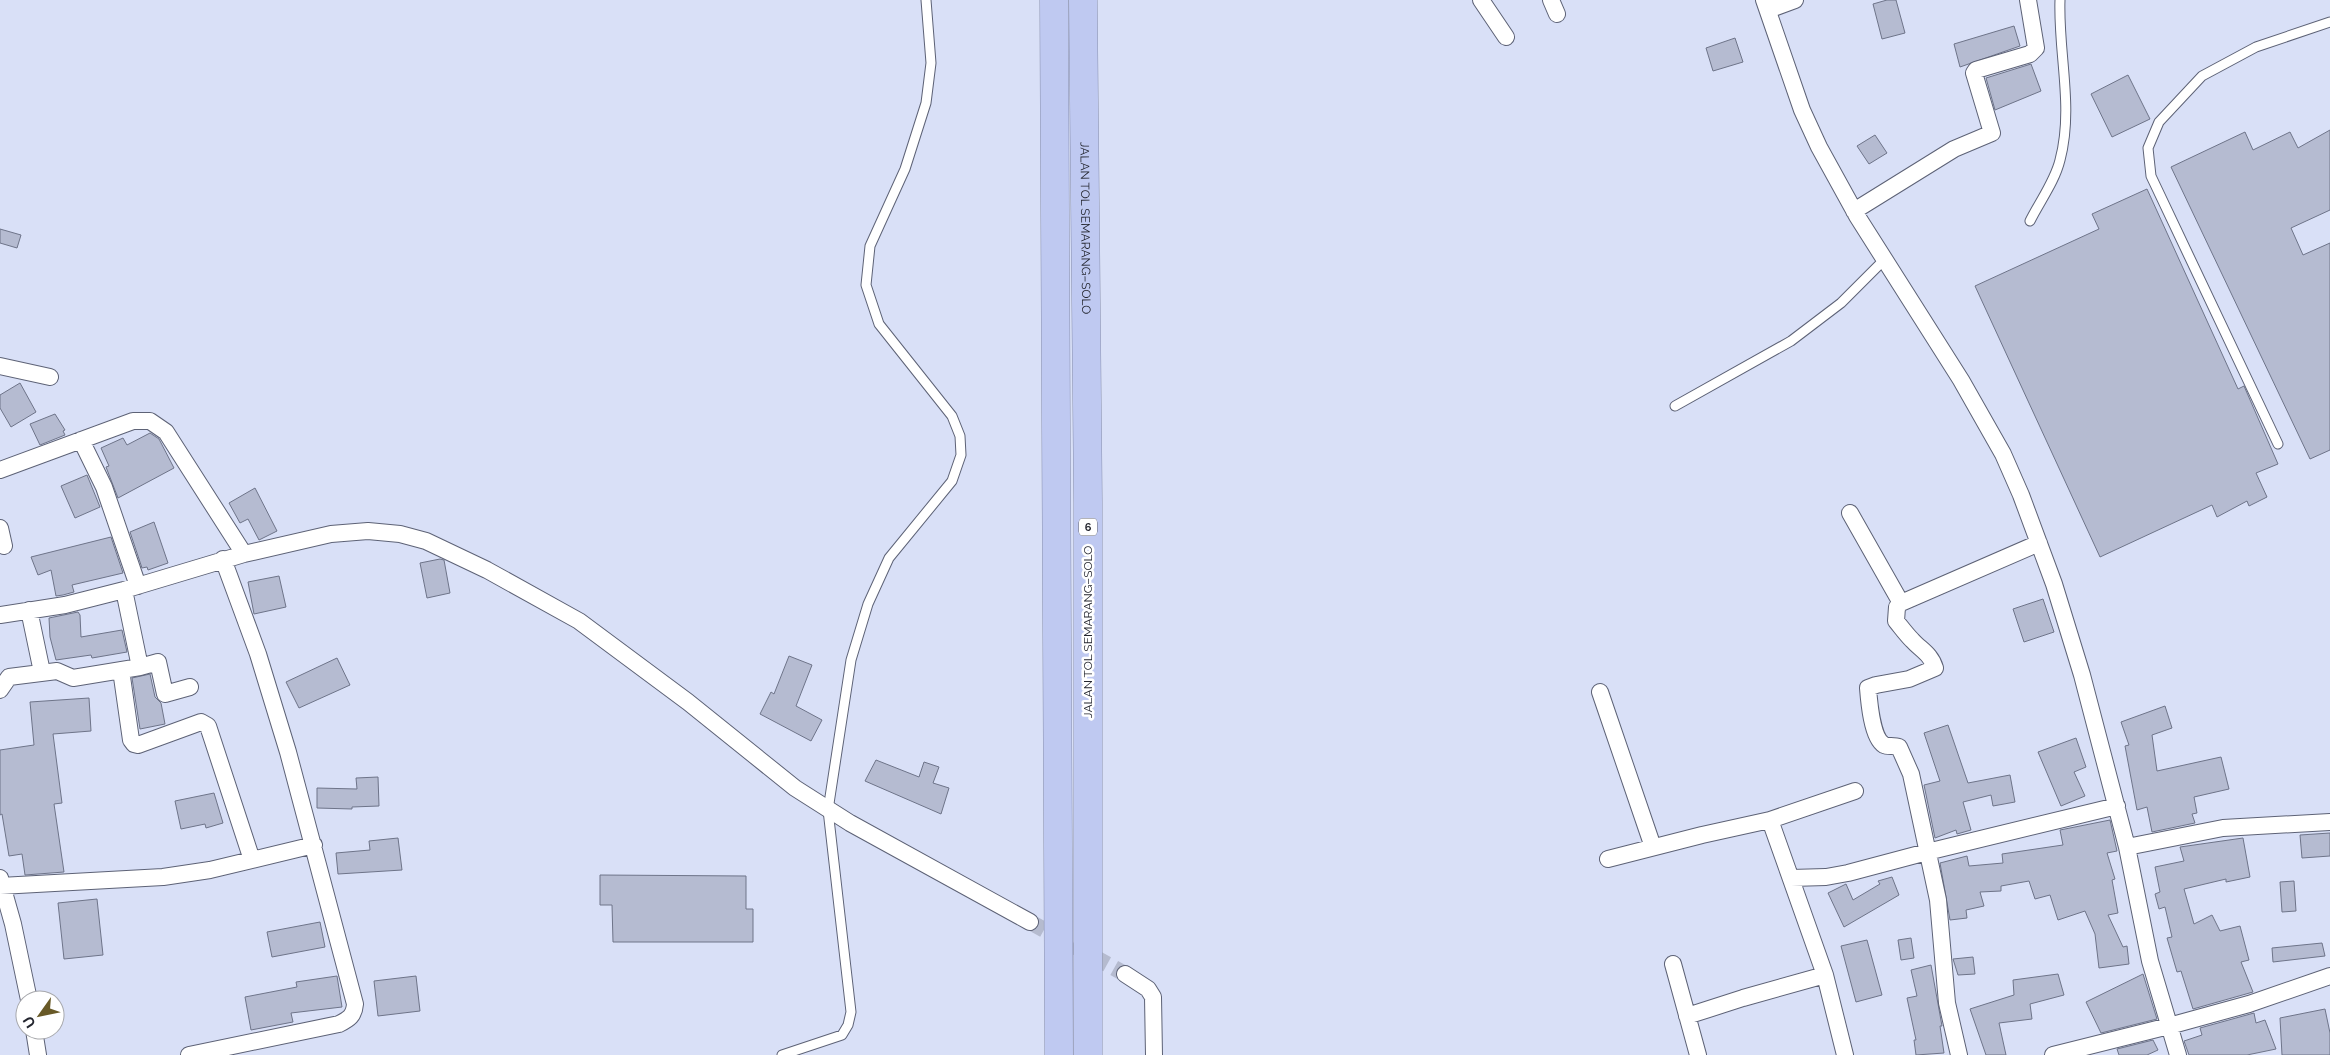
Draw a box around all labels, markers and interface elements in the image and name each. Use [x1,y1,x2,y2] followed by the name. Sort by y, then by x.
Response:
[1077,142,1093,314] street label: JALAN TOL SEMARANG–SOLO
[1079,518,1097,536] road number: 6
[1081,546,1095,718] street label: JALAN TOL SEMARANG–SOLO
[15,990,65,1040] north arrow
[20,1013,39,1031] text: U

